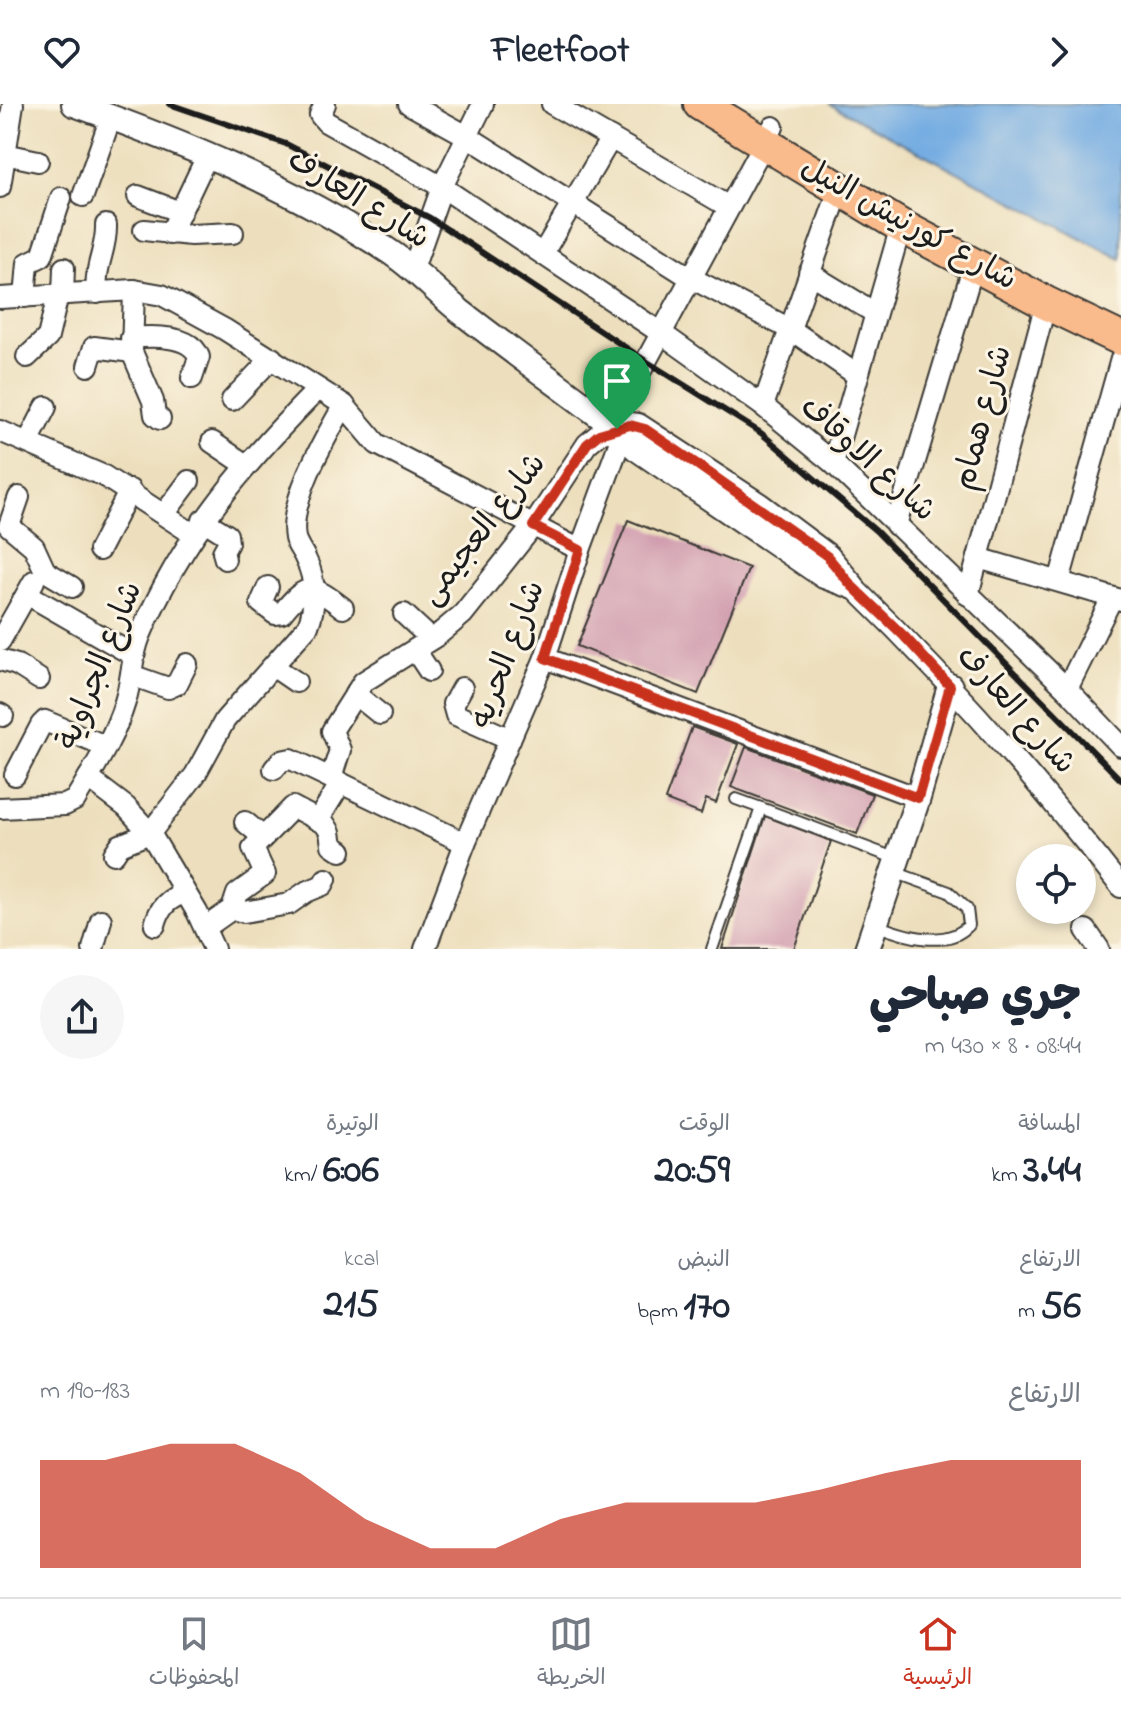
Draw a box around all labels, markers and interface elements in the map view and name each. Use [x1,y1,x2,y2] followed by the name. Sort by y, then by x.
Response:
[492,26,629,79] text: Fleetfoot
[40,30,84,74] icon: heart
[1037,30,1081,74] icon: forward
[278,138,438,262] street label: شارع العارف
[791,146,1025,304] street label: شارع كورنيش النيل
[942,340,1026,496] street label: شارع همام
[583,347,651,429] pin
[595,359,639,403] icon: arrive
[788,386,946,534] street label: شارع الاوقاف
[409,443,559,617] street label: شارع العجيمى
[459,574,559,736] street label: شارع الحريه
[46,575,156,757] street label: شارع الجراوية
[944,636,1086,786] street label: شارع العارف
[1016,844,1096,924] map controls
[1016,844,1096,924] button: locate
[869,966,1081,1030] text: جري صباحي
[40,975,124,1059] button: share
[925,1028,1081,1066] text: 08:44 · 8 × 430 m
[326,1109,379,1141] text: الوتيرة
[679,1109,730,1141] text: الوقت
[1018,1109,1081,1141] text: المسافة
[323,1142,379,1201] text: 6:06
[655,1142,730,1201] text: 20:59
[1023,1142,1081,1201] text: 3.44
[284,1160,323,1192] text: /km
[991,1160,1023,1192] text: km
[344,1244,379,1276] text: kcal
[677,1245,730,1277] text: النبض
[1019,1245,1081,1277] text: الارتفاع
[324,1276,379,1335] text: 215
[684,1278,730,1337] text: 170
[1041,1278,1081,1337] text: 56
[637,1296,684,1328] text: bpm
[1018,1296,1041,1328] text: m
[40,1373,130,1411] text: 183–190 m
[1008,1377,1081,1415] text: الارتفاع
[149,1612,239,1696] tab: المحفوظات
[537,1612,606,1696] tab: الخريطة
[903,1612,972,1696] tab: الرئيسية

